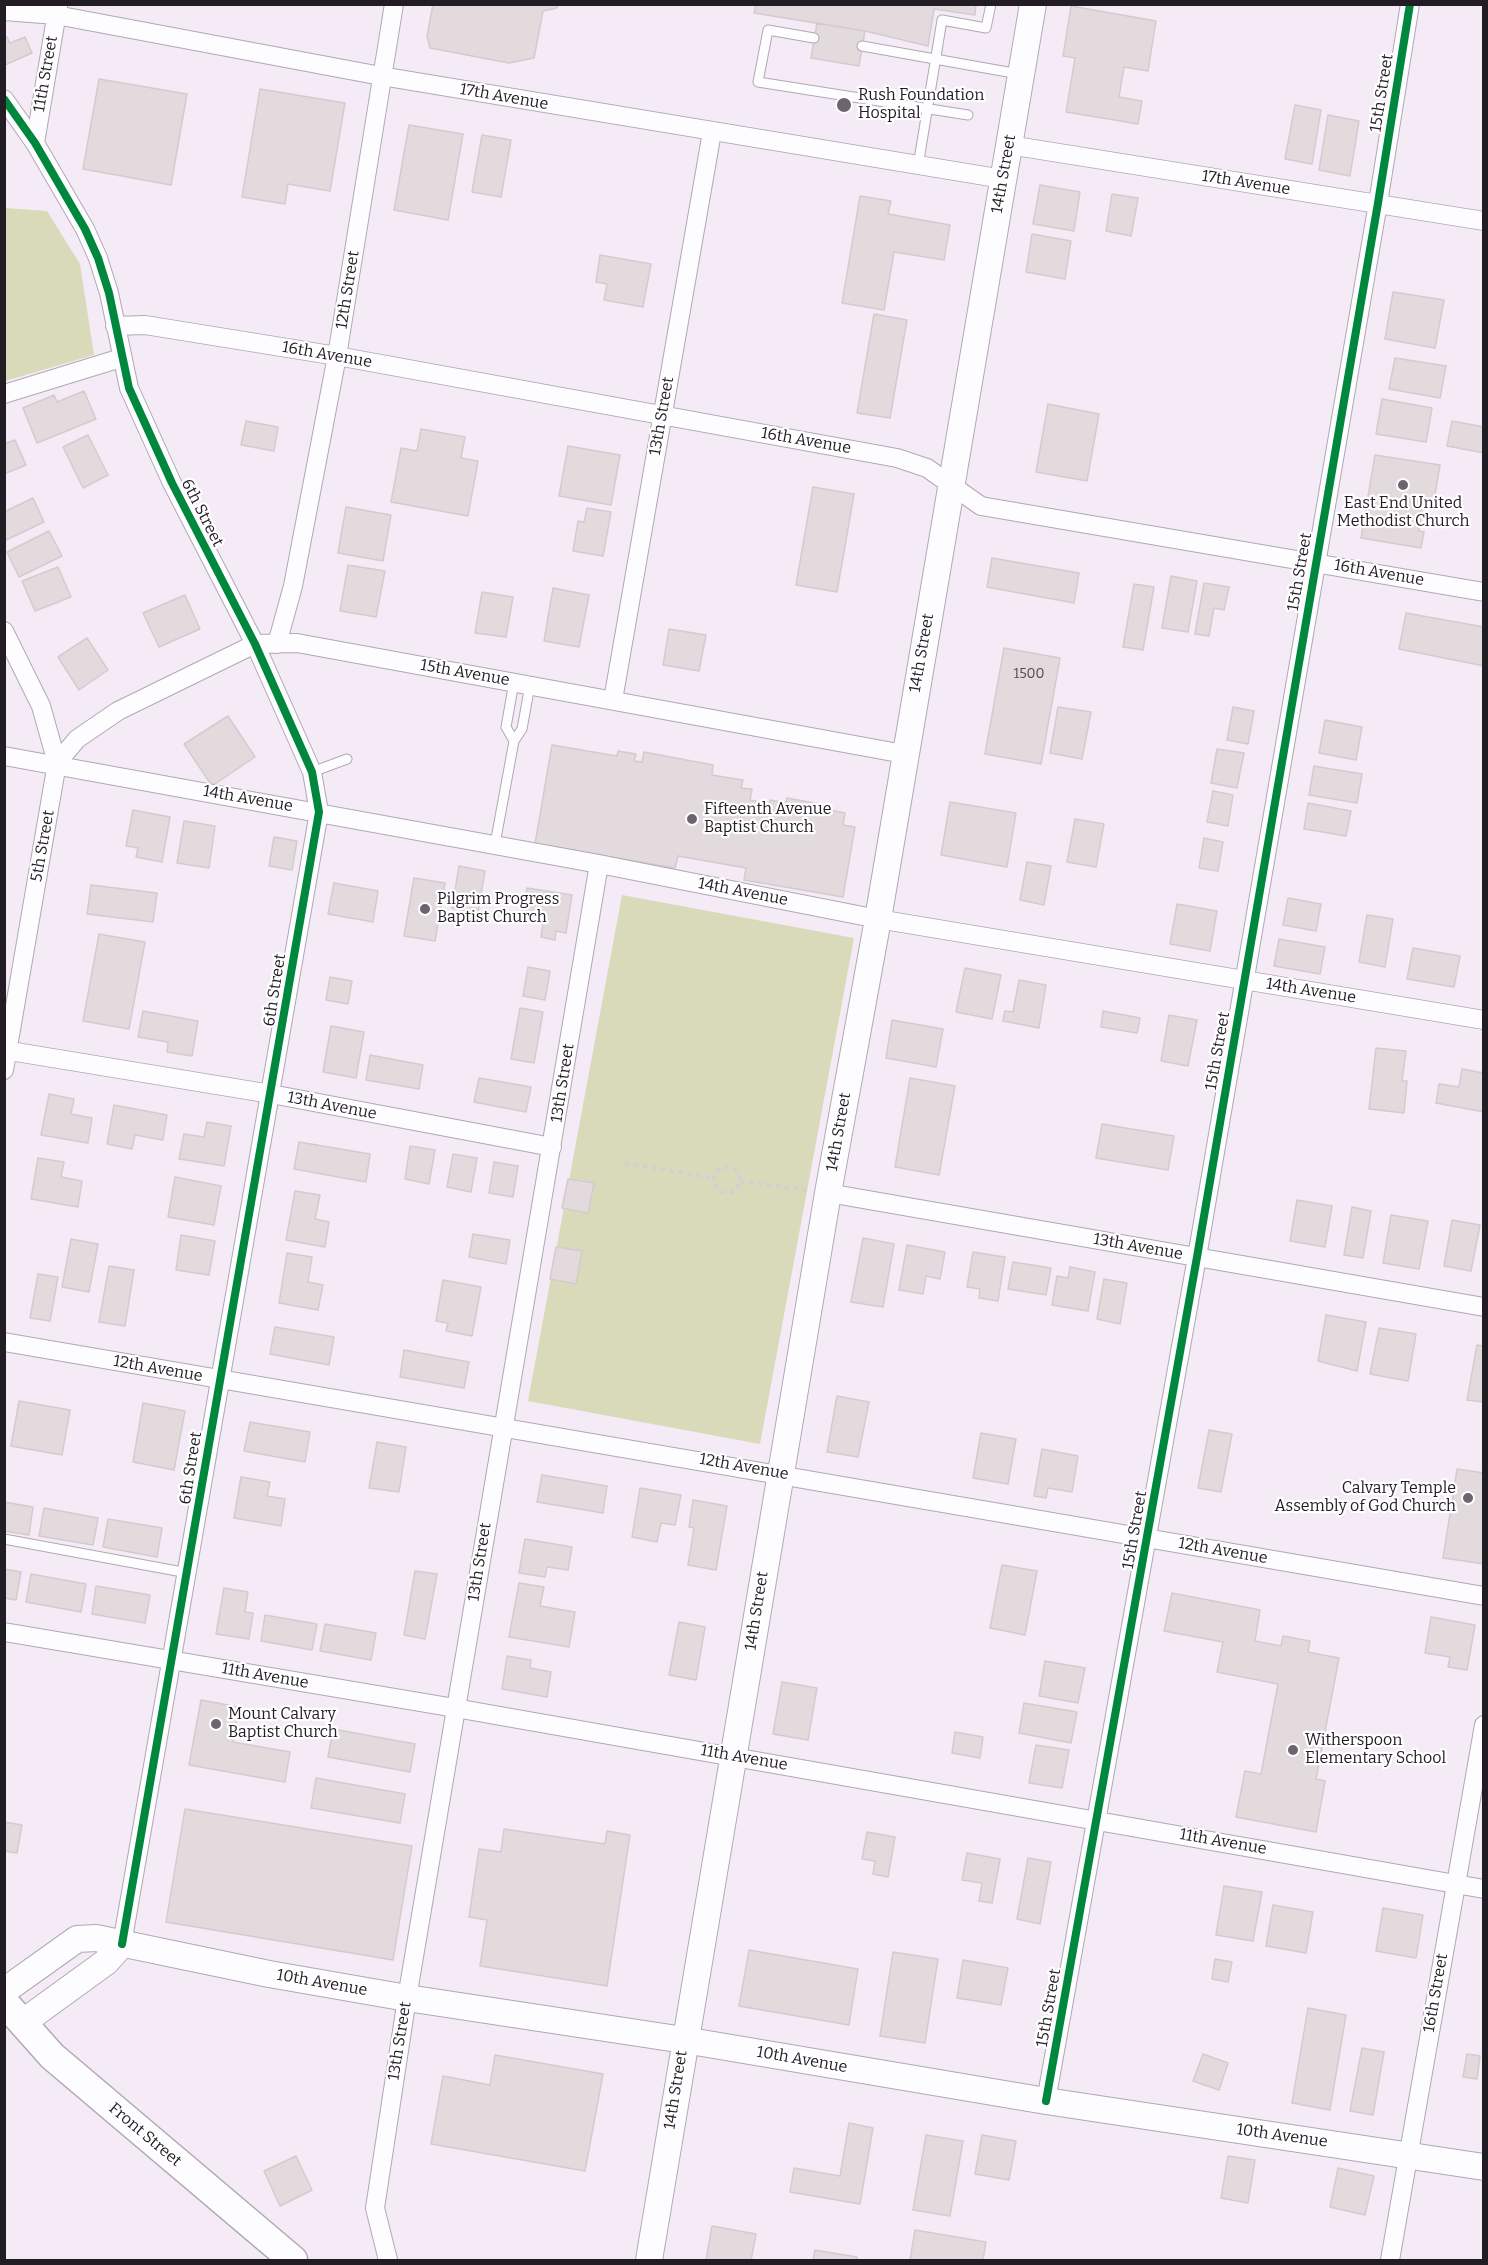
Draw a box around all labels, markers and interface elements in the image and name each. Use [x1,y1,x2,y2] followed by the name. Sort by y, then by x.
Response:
[30,34,62,114] street label: 11th Street
[1366,52,1398,134] street label: 15th Street
[458,80,550,114] street label: 17th Avenue
[858,86,984,124] place label: Rush Foundation Hospital
[835,96,853,114] marker: Rush Foundation Hospital
[988,133,1020,215] street label: 14th Street
[1200,167,1292,199] street label: 17th Avenue
[332,249,364,331] street label: 12th Street
[281,338,373,372] street label: 16th Avenue
[646,375,678,457] street label: 13th Street
[760,424,852,458] street label: 16th Avenue
[177,476,227,550] street label: 6th Street
[1396,478,1410,492] marker: East End United Methodist Church
[1337,494,1469,532] place label: East End United Methodist Church
[1284,531,1316,613] street label: 15th Street
[1333,556,1425,590] street label: 16th Avenue
[906,612,938,694] street label: 14th Street
[419,656,511,690] street label: 15th Avenue
[1013,666,1045,682] house number: 1500
[202,782,294,816] street label: 14th Avenue
[704,800,831,838] place label: Fifteenth Avenue Baptist Church
[27,809,59,883] street label: 5th Street
[685,812,699,826] marker: Fifteenth Avenue Baptist Church
[697,874,789,910] street label: 14th Avenue
[437,890,559,928] place label: Pilgrim Progress Baptist Church
[418,902,432,916] marker: Pilgrim Progress Baptist Church
[260,952,290,1028] street label: 6th Street
[1265,974,1357,1008] street label: 14th Avenue
[1202,1010,1234,1092] street label: 15th Street
[547,1042,579,1124] street label: 13th Street
[286,1088,378,1124] street label: 13th Avenue
[823,1091,855,1173] street label: 14th Street
[1092,1230,1184,1264] street label: 13th Avenue
[112,1352,204,1386] street label: 12th Avenue
[176,1430,206,1506] street label: 6th Street
[698,1450,790,1484] street label: 12th Avenue
[1274,1479,1456,1517] place label: Calvary Temple Assembly of God Church
[1119,1489,1151,1571] street label: 15th Street
[1461,1491,1475,1505] marker: Calvary Temple Assembly of God Church
[464,1521,496,1603] street label: 13th Street
[1177,1534,1269,1568] street label: 12th Avenue
[741,1570,773,1652] street label: 14th Street
[220,1659,310,1693] street label: 11th Avenue
[228,1705,338,1743] place label: Mount Calvary Baptist Church
[209,1717,223,1731] marker: Mount Calvary Baptist Church
[1305,1731,1446,1769] place label: Witherspoon Elementary School
[699,1741,789,1775] street label: 11th Avenue
[1286,1743,1300,1757] marker: Witherspoon Elementary School
[1178,1825,1268,1859] street label: 11th Avenue
[1420,1952,1452,2034] street label: 16th Street
[275,1966,369,2000] street label: 10th Avenue
[1033,1967,1065,2049] street label: 15th Street
[384,2000,416,2082] street label: 13th Street
[755,2043,849,2077] street label: 10th Avenue
[660,2049,692,2131] street label: 14th Street
[105,2099,185,2171] street label: Front Street
[1235,2120,1329,2152] street label: 10th Avenue

